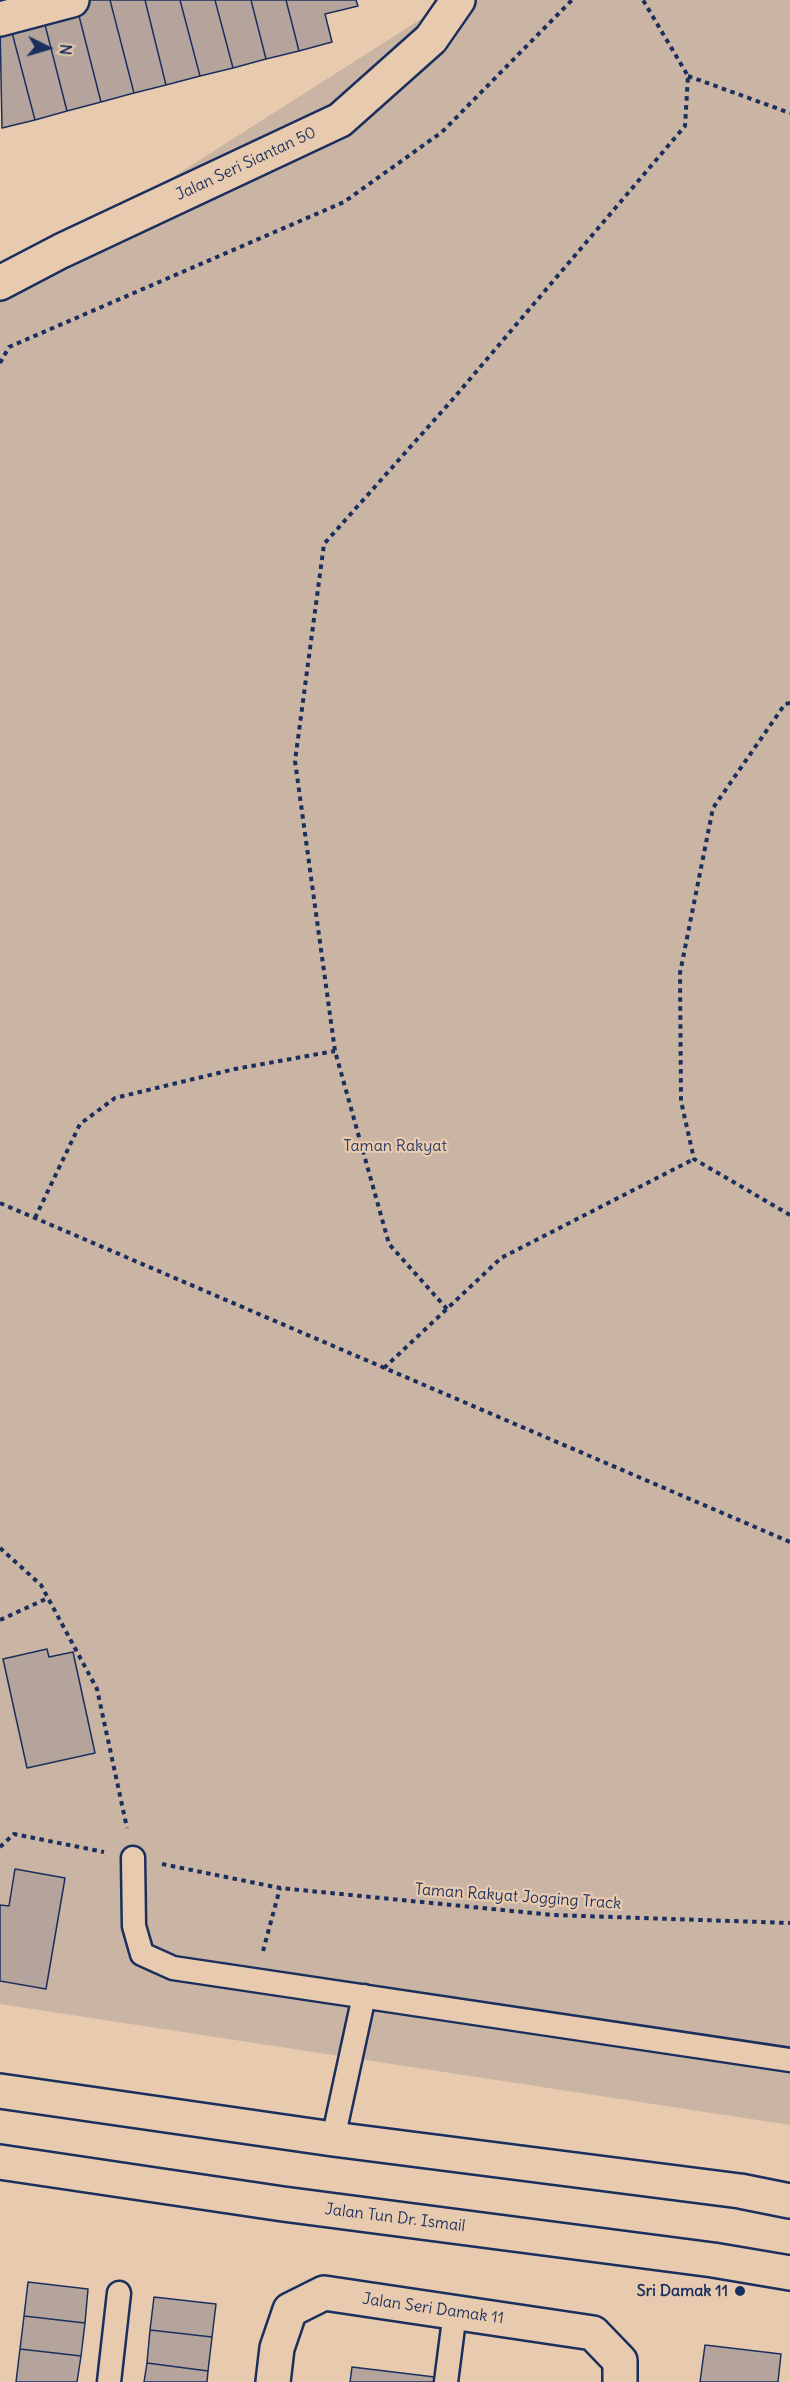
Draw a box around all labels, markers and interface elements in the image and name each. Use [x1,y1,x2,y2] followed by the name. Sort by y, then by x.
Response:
[18,18,78,78] north arrow
[55,43,76,56] text: N
[173,123,319,205] street label: Jalan Seri Siantan 50
[343,1136,447,1156] park label: Taman Rakyat
[414,1880,622,1914] street label: Taman Rakyat Jogging Track
[324,2200,466,2236] street label: Jalan Tun Dr. Ismail
[637,2281,728,2301] place label: Sri Damak 11
[733,2284,747,2298] marker: Sri Damak 11
[361,2290,505,2328] street label: Jalan Seri Damak 11

